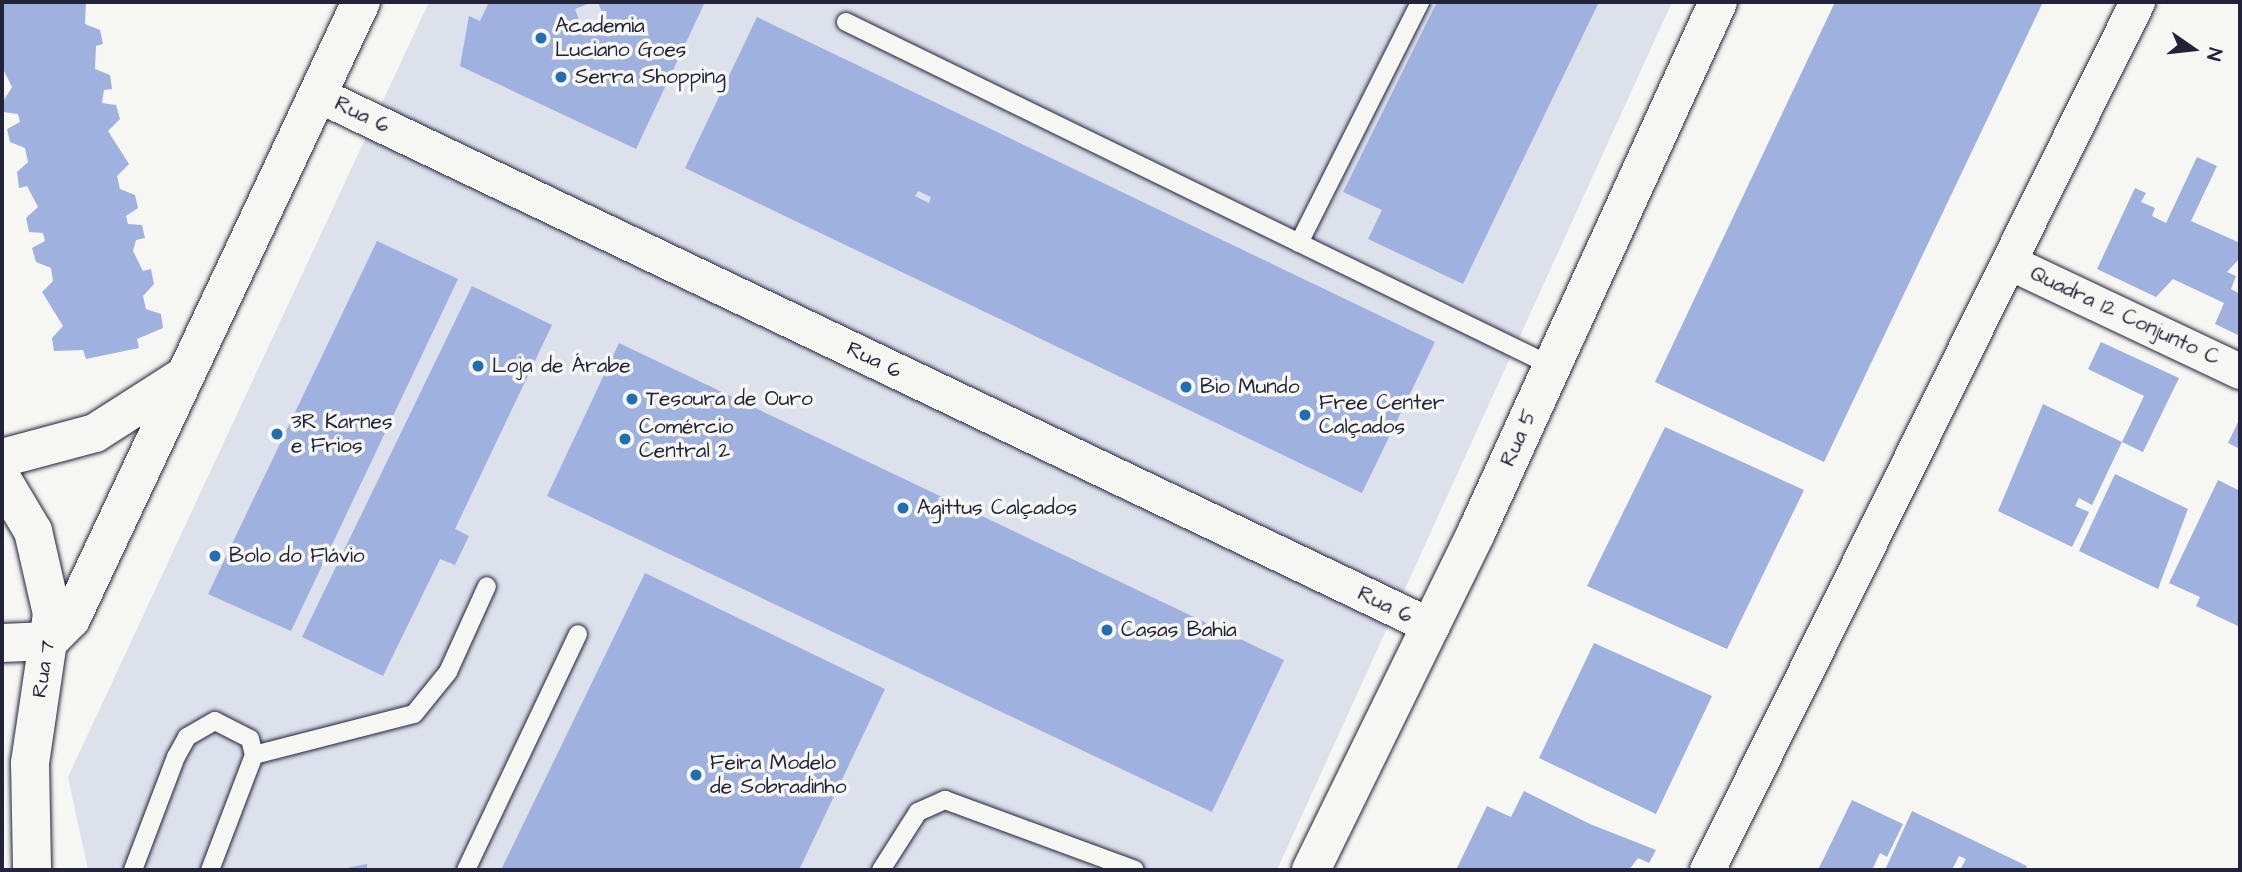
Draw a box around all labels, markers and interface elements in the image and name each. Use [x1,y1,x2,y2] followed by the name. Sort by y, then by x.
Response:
[555,13,686,63] place label: Academia Luciano Goes
[2158,14,2228,84] north arrow
[533,30,549,46] marker: Academia Luciano Goes
[2199,45,2228,63] text: N
[575,64,726,90] place label: Serra Shopping
[553,69,569,85] marker: Serra Shopping
[330,91,394,139] street label: Rua 6
[2026,261,2224,371] street label: Quadra 12 Conjunto C
[842,336,906,384] street label: Rua 6
[492,353,631,379] place label: Loja de Árabe
[470,358,486,374] marker: Loja de Árabe
[1200,374,1299,400] place label: Bio Mundo
[1178,379,1194,395] marker: Bio Mundo
[646,386,813,412] place label: Tesoura de Ouro
[1319,390,1444,440] place label: Free Center Calçados
[624,391,640,407] marker: Tesoura de Ouro
[1495,406,1543,470] street label: Rua 5
[1297,407,1313,423] marker: Free Center Calçados
[291,409,392,459] place label: 3R Karnes e Frios
[639,414,733,464] place label: Comércio Central 2
[269,426,285,442] marker: 3R Karnes e Frios
[617,431,633,447] marker: Comércio Central 2
[917,495,1077,521] place label: Agittus Calçados
[895,500,911,516] marker: Agittus Calçados
[229,543,365,569] place label: Bolo do Flávio
[207,548,223,564] marker: Bolo do Flávio
[1353,581,1417,629] street label: Rua 6
[1121,617,1237,643] place label: Casas Bahia
[1099,622,1115,638] marker: Casas Bahia
[27,639,61,699] street label: Rua 7
[710,750,847,800] place label: Feira Modelo de Sobradinho
[688,767,704,783] marker: Feira Modelo de Sobradinho

